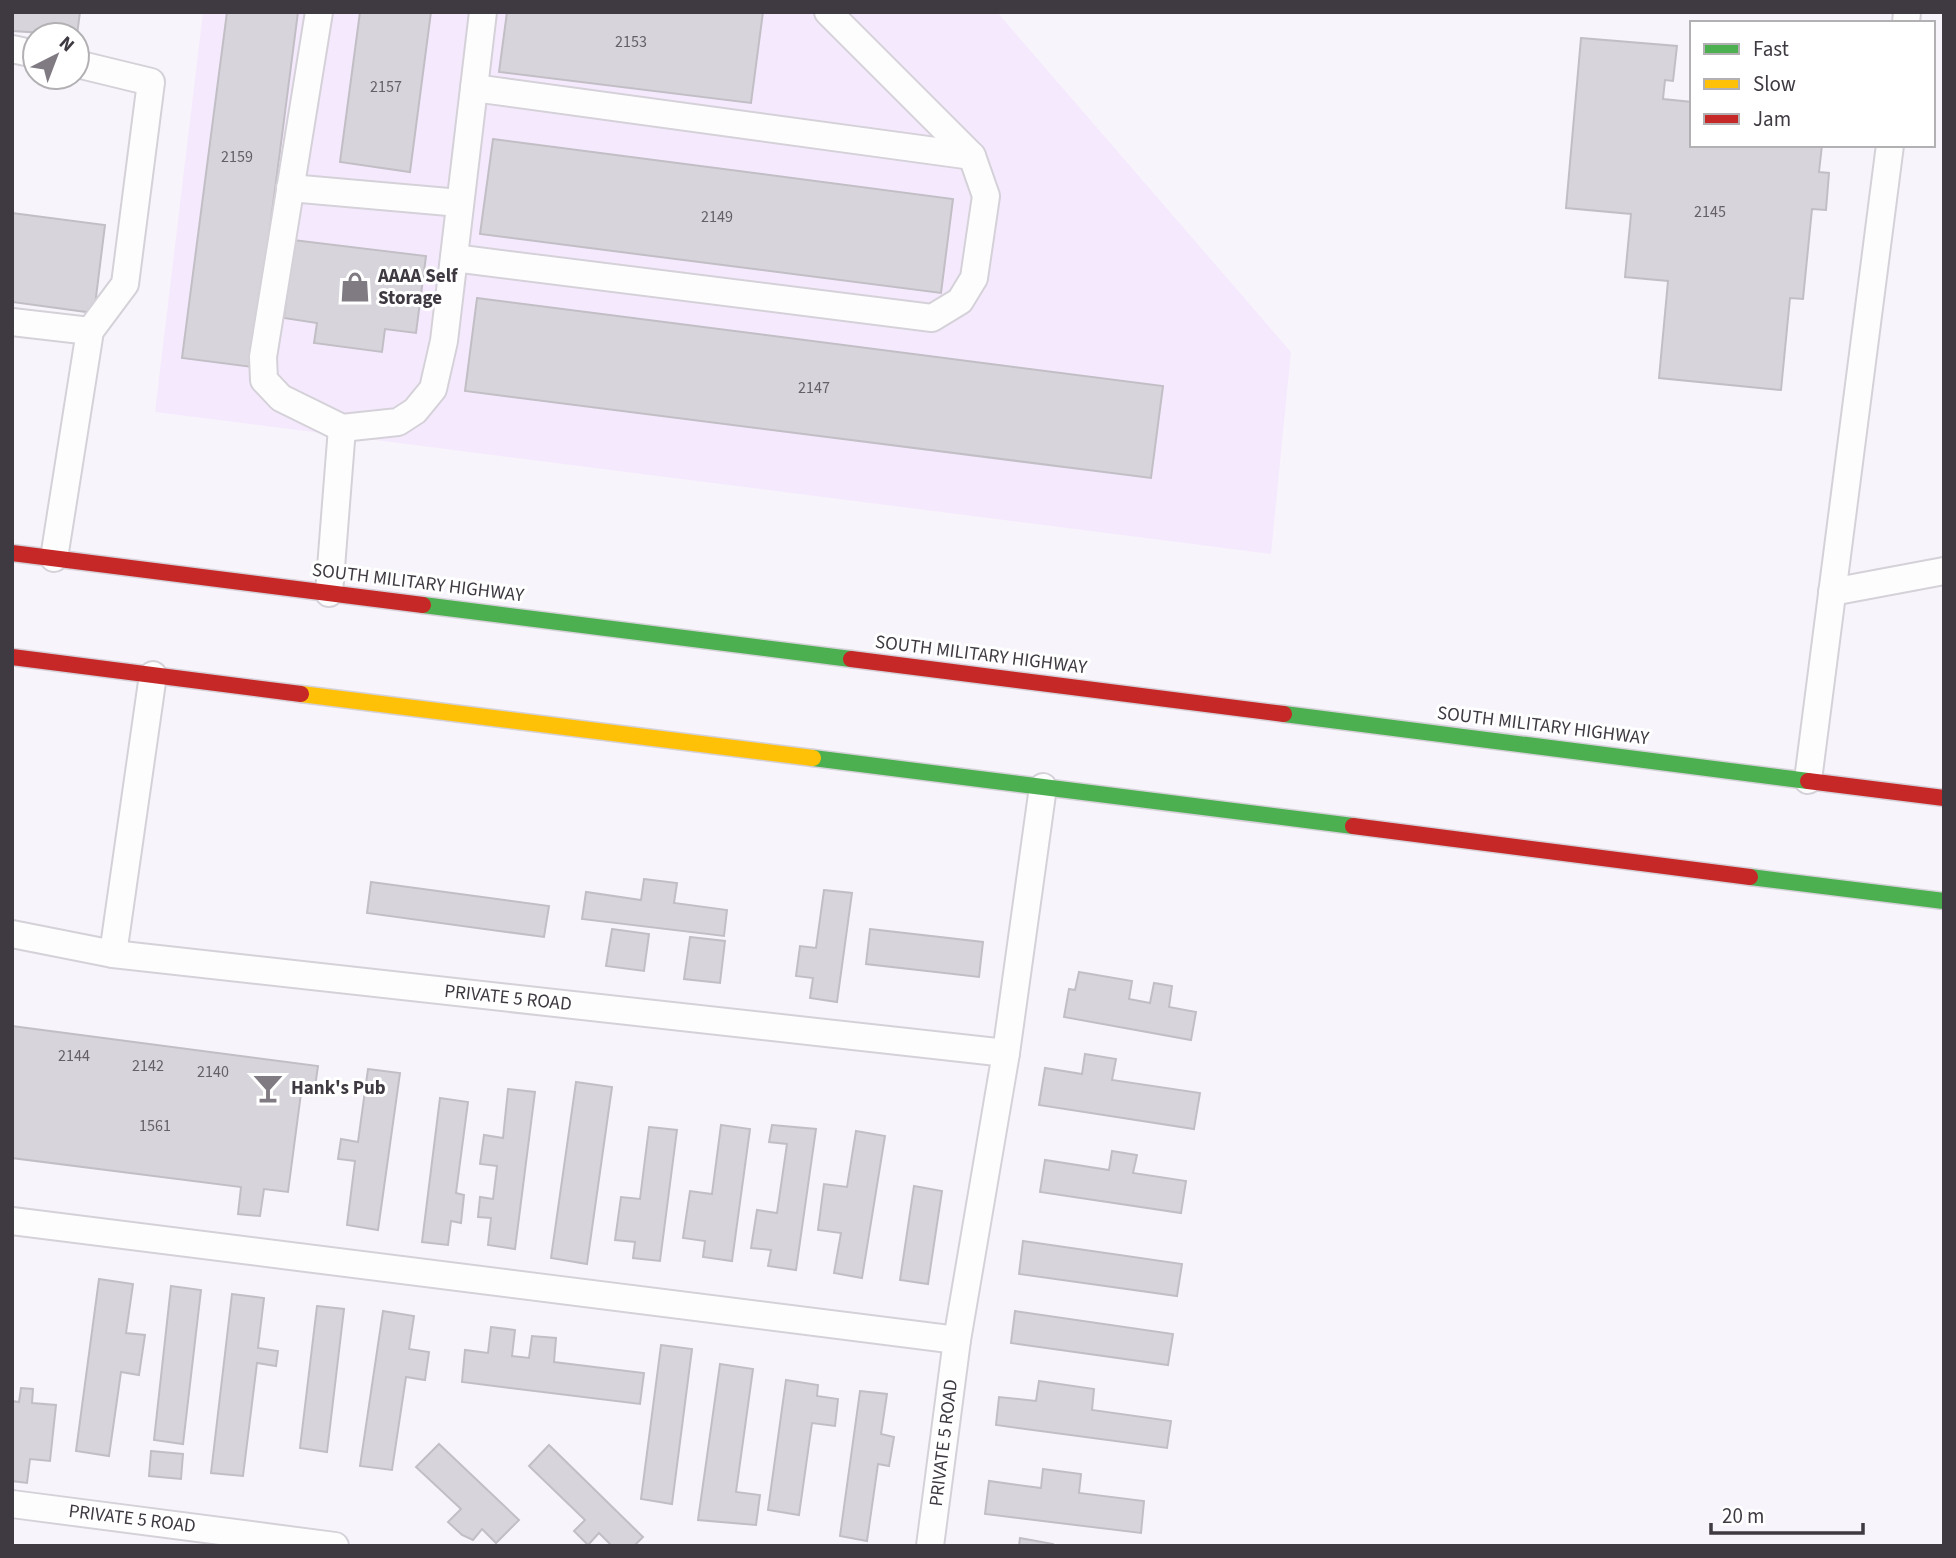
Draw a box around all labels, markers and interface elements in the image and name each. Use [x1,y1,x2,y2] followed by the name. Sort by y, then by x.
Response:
[21,21,91,91] north arrow
[1690,21,1935,147] legend
[53,30,80,59] text: N
[615,31,647,53] house number: 2153
[1753,34,1789,64] text: Fast
[1753,69,1796,99] text: Slow
[370,76,402,98] house number: 2157
[1753,104,1791,134] text: Jam
[221,146,253,168] house number: 2159
[1694,201,1726,223] house number: 2145
[701,206,733,228] house number: 2149
[377,263,459,312] place label: AAAA Self Storage
[338,270,372,304] shop icon: AAAA Self Storage
[798,377,830,399] house number: 2147
[310,557,526,610] street label: SOUTH MILITARY HIGHWAY
[873,629,1089,682] street label: SOUTH MILITARY HIGHWAY
[1435,700,1651,753] street label: SOUTH MILITARY HIGHWAY
[443,978,573,1018] street label: PRIVATE 5 ROAD
[58,1045,90,1067] house number: 2144
[132,1055,164,1077] house number: 2142
[197,1061,229,1083] house number: 2140
[251,1071,285,1105] bar icon: Hank's Pub
[291,1075,386,1102] place label: Hank's Pub
[139,1115,171,1137] house number: 1561
[923,1378,965,1508] street label: PRIVATE 5 ROAD
[1711,1492,1863,1536] scale bar
[67,1498,197,1540] street label: PRIVATE 5 ROAD
[1722,1501,1764,1531] text: 20 m

